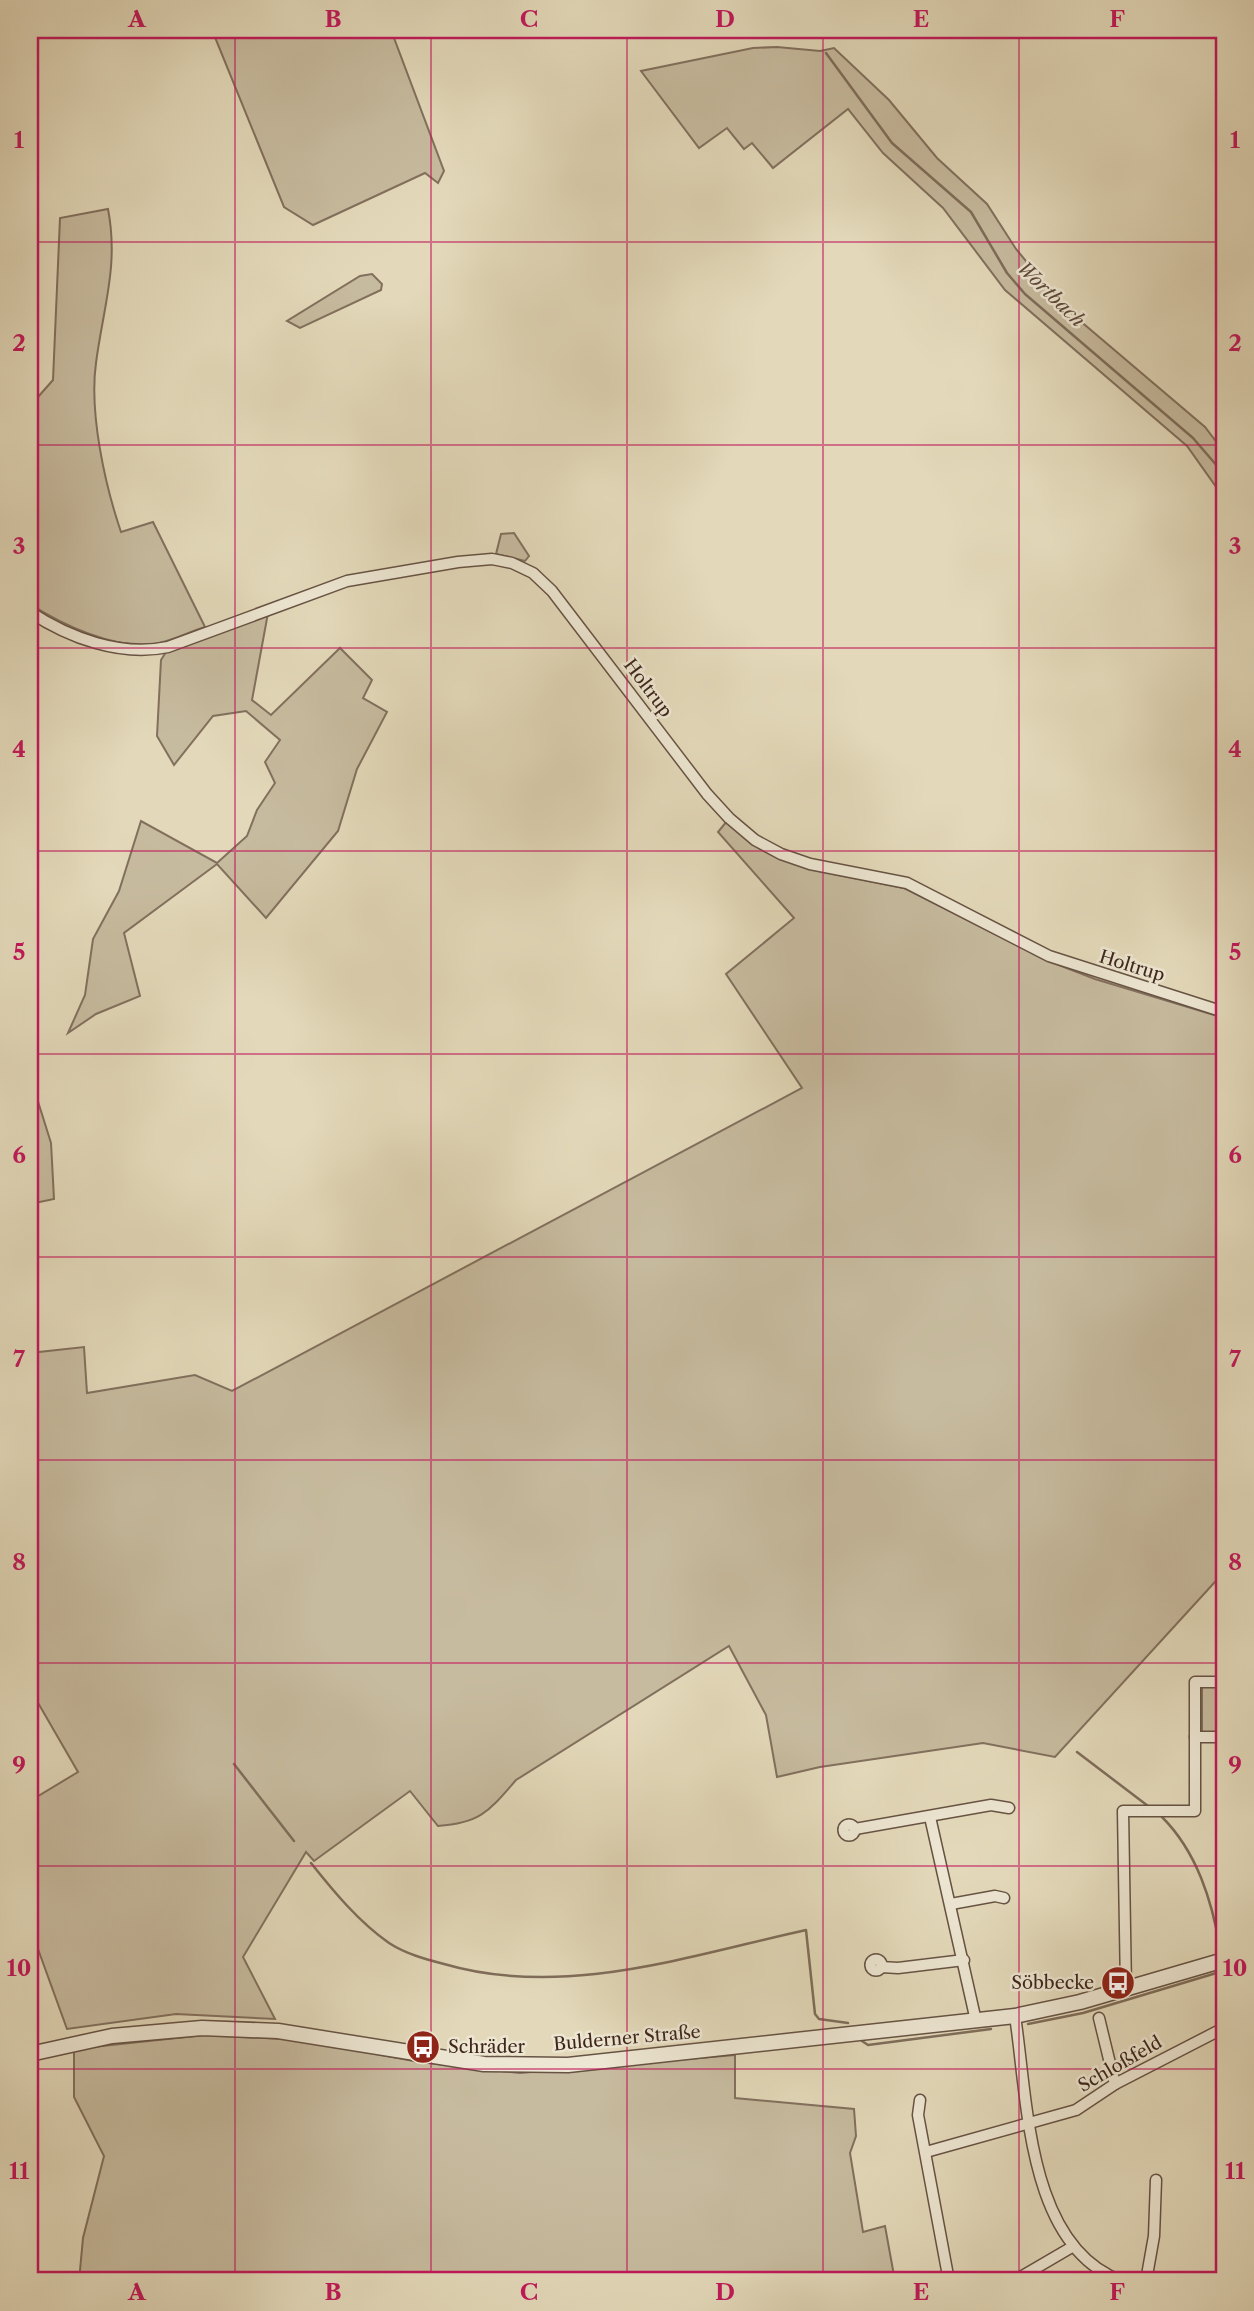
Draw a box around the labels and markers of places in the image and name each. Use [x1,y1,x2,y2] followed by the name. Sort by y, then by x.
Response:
[1099,1964,1137,2002] bus stop icon: Söbbecke
[1011,1972,1094,1994] place label: Söbbecke
[404,2028,442,2066] bus stop icon: Schräder
[448,2036,526,2058] place label: Schräder

